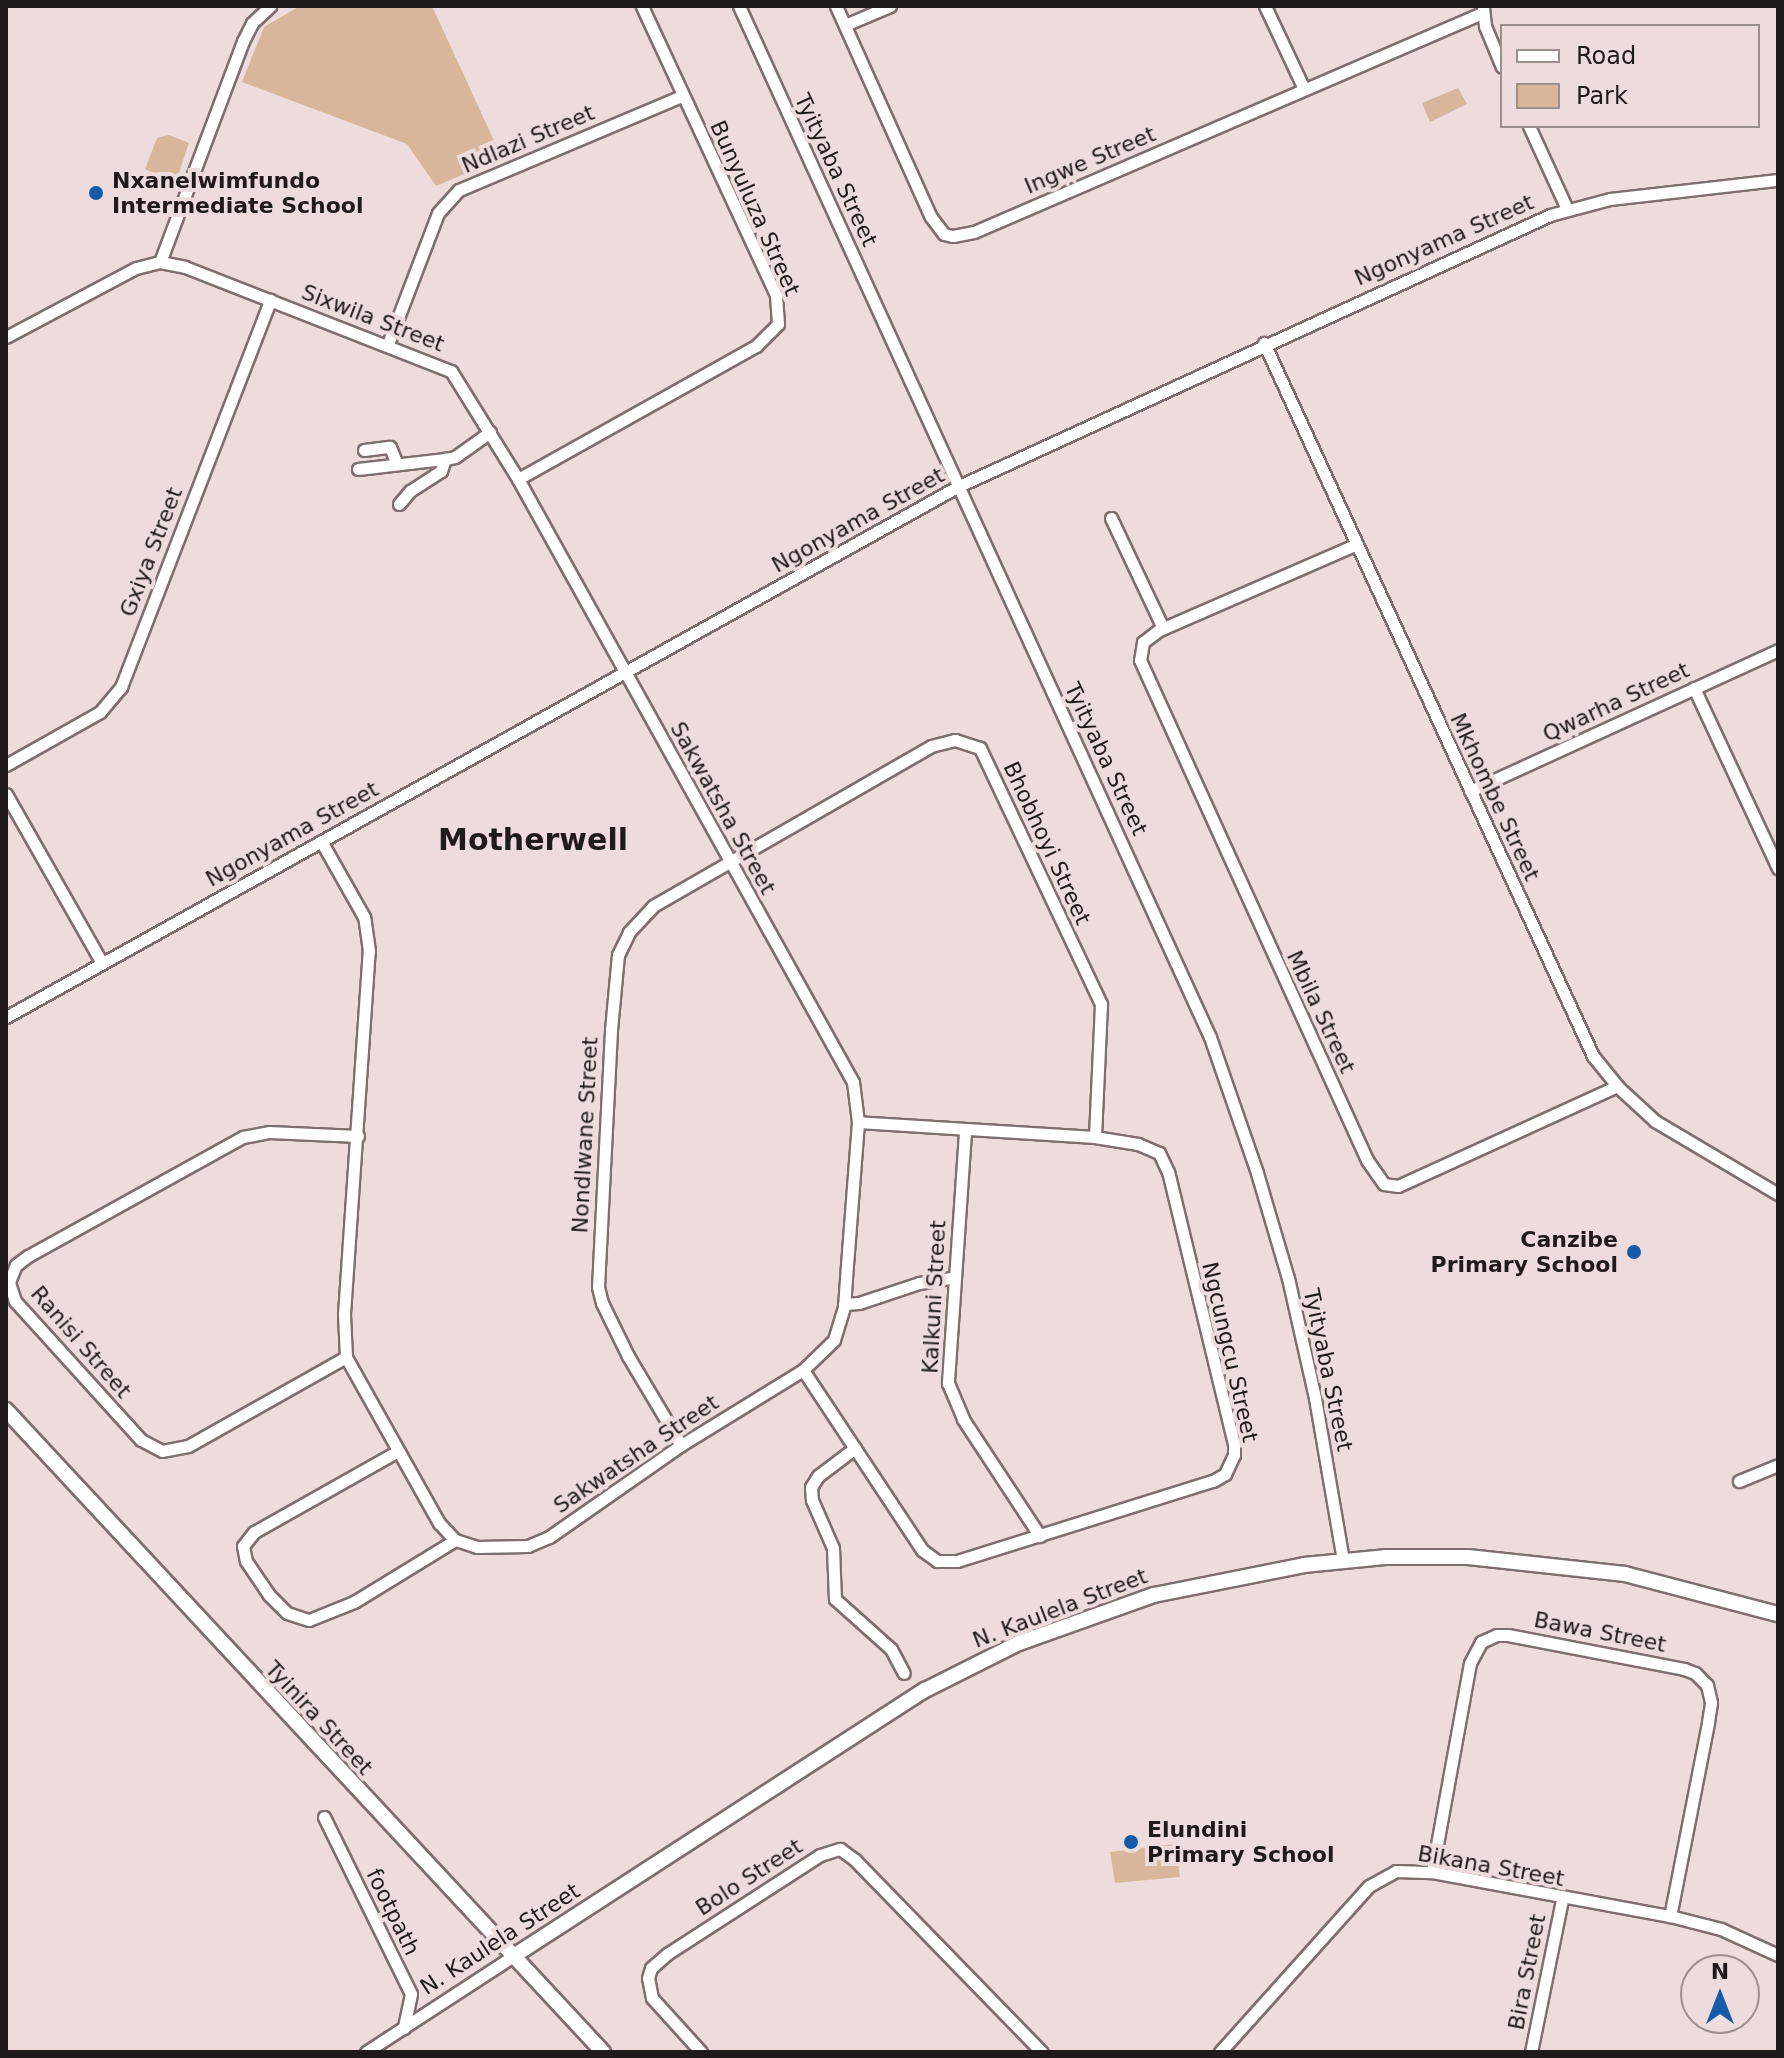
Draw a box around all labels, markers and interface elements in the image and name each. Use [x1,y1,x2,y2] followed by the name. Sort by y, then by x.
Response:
[1500,24,1760,128] legend
[1576,42,1636,70] text: Road
[1576,82,1628,110] text: Park
[789,89,883,251] street label: Tyityaba Street
[458,99,598,179] street label: Ndlazi Street
[705,116,805,300] street label: Bunyuluza Street
[1021,121,1159,199] street label: Ingwe Street
[112,167,364,218] place label: Nxanelwimfundo Intermediate School
[87,184,105,202] marker: Nxanelwimfundo Intermediate School
[1350,189,1538,291] street label: Ngonyama Street
[298,279,448,357] street label: Sixwila Street
[767,462,949,578] street label: Ngonyama Street
[114,484,188,620] street label: Gxiya Street
[1538,656,1694,748] street label: Qwarha Street
[1059,678,1153,840] street label: Tyityaba Street
[1445,709,1545,885] street label: Mkhombe Street
[665,717,781,899] street label: Sakwatsha Street
[998,757,1096,929] street label: Bhobhoyi Street
[201,776,383,892] street label: Ngonyama Street
[438,822,628,858] district label: Motherwell
[1281,946,1361,1078] street label: Mbila Street
[567,1036,603,1234] street label: Nondlwane Street
[917,1220,951,1374] street label: Kalkuni Street
[1431,1226,1618,1278] place label: Canzibe Primary School
[1625,1243,1643,1261] marker: Canzibe Primary School
[1196,1259,1264,1445] street label: Ngcungcu Street
[25,1281,137,1403] street label: Ranisi Street
[1298,1286,1358,1454] street label: Tyityaba Street
[549,1389,723,1519] street label: Sakwatsha Street
[969,1563,1151,1653] street label: N. Kaulela Street
[1532,1606,1668,1658] street label: Bawa Street
[260,1656,378,1780] street label: Tyinira Street
[1147,1816,1334,1868] place label: Elundini Primary School
[691,1833,807,1921] street label: Bolo Street
[1122,1833,1140,1851] marker: Elundini Primary School
[1416,1840,1566,1892] street label: Bikana Street
[361,1864,425,1960] street label: footpath
[415,1878,585,2000] street label: N. Kaulela Street
[1503,1912,1551,2032] street label: Bira Street
[1680,1954,1760,2034] north arrow
[1711,1959,1729,1984] text: N

